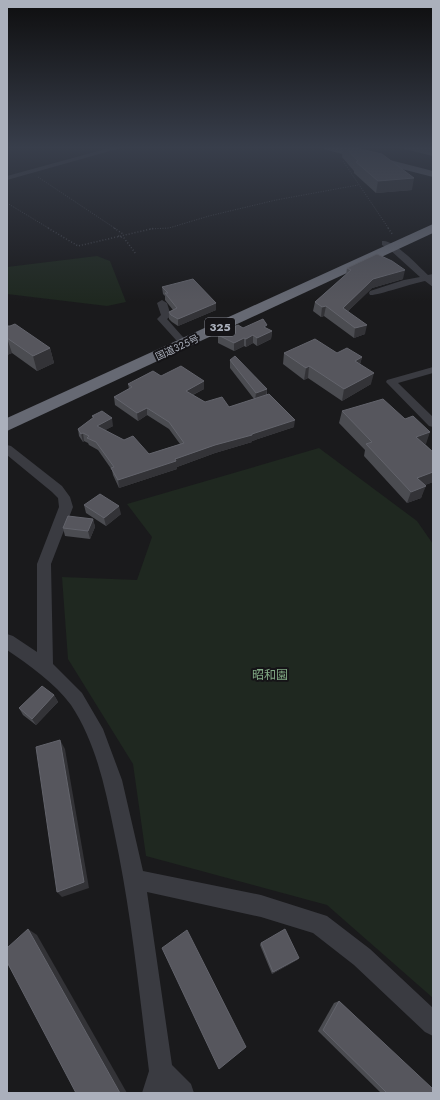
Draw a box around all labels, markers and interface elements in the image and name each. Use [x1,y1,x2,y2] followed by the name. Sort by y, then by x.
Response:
[205,318,235,336] road number: 325
[153,331,202,364] street label: 国道325号
[252,666,288,684] park label: 昭和園

